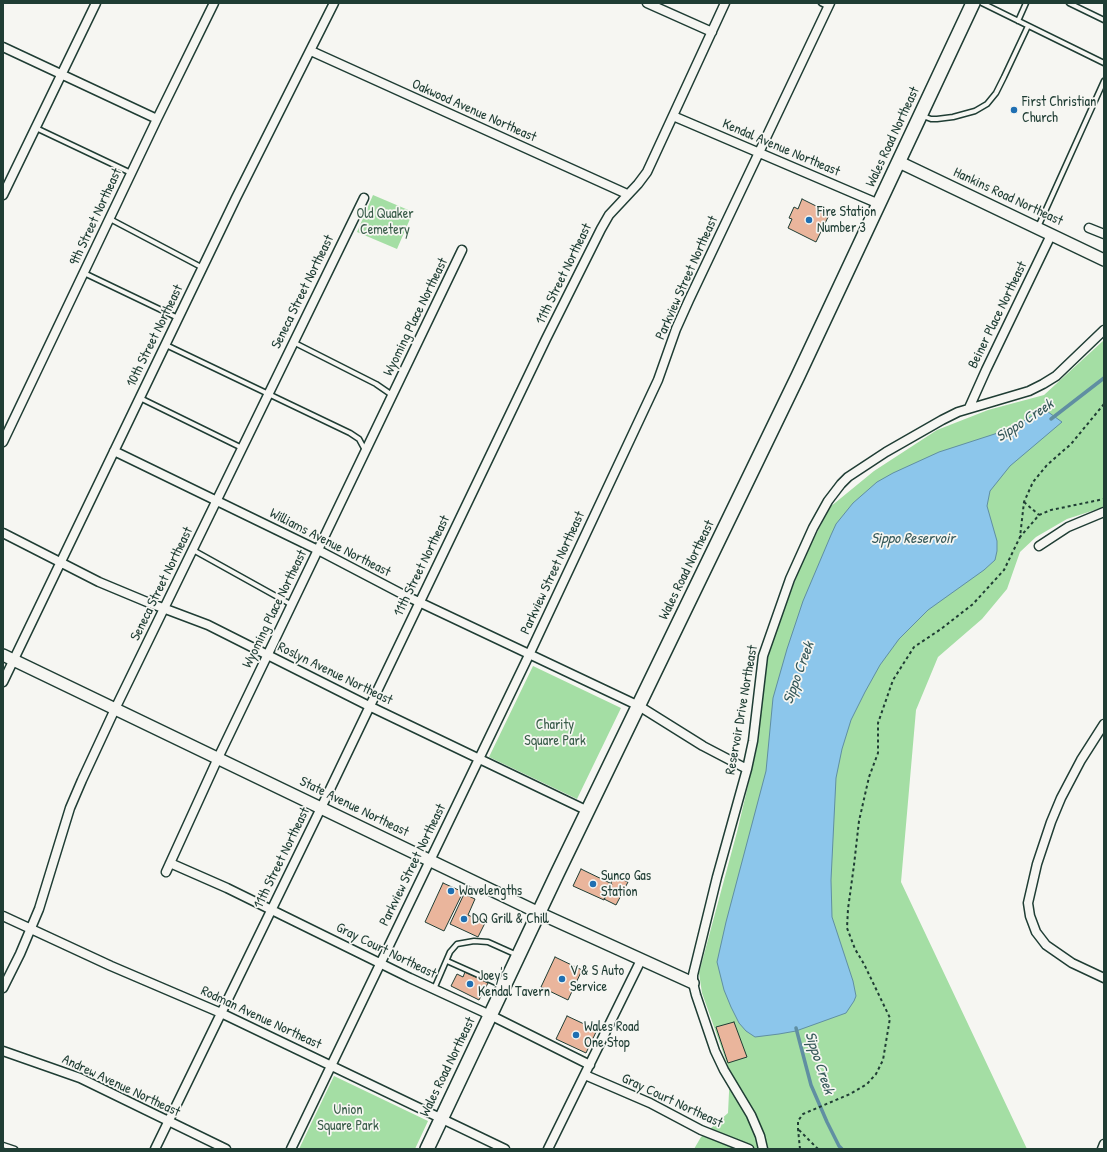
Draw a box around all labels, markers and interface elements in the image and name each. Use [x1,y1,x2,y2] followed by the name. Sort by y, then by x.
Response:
[409,76,539,146] street label: Oakwood Avenue Northeast
[862,84,924,190] street label: Wales Road Northeast
[1022,94,1096,126] place label: First Christian Church
[1009,105,1019,115] marker: First Christian Church
[720,116,842,180] street label: Kendal Avenue Northeast
[951,164,1065,230] street label: Hankins Road Northeast
[66,166,126,268] street label: 9th Street Northeast
[817,204,876,236] place label: Fire Station Number 3
[356,206,414,238] park label: Old Quaker Cemetery
[652,214,722,342] street label: Parkview Street Northeast
[804,215,814,225] marker: Fire Station Number 3
[532,221,596,327] street label: 11th Street Northeast
[268,232,338,352] street label: Seneca Street Northeast
[380,255,452,379] street label: Wyoming Place Northeast
[965,259,1031,371] street label: Beiner Place Northeast
[123,282,187,390] street label: 10th Street Northeast
[993,396,1057,446] water label: Sippo Creek
[267,505,393,581] street label: Williams Avenue Northeast
[517,509,589,637] street label: Parkview Street Northeast
[390,513,454,619] street label: 11th Street Northeast
[656,518,718,622] street label: Wales Road Northeast
[127,524,197,644] street label: Seneca Street Northeast
[871,530,955,548] water label: Sippo Reservoir
[239,547,311,671] street label: Wyoming Place Northeast
[275,639,395,709] street label: Roslyn Avenue Northeast
[779,640,819,706] water label: Sippo Creek
[722,644,762,776] street label: Reservoir Drive Northeast
[524,717,586,750] park label: Charity Square Park
[297,773,411,841] street label: State Avenue Northeast
[376,801,450,929] street label: Parkview Street Northeast
[250,805,314,911] street label: 11th Street Northeast
[601,868,651,900] place label: Sunco Gas Station
[588,879,598,889] marker: Sunco Gas Station
[459,883,522,899] place label: Wavelengths
[446,886,456,896] marker: Wavelengths
[472,911,549,927] place label: DQ Grill & Chill
[459,914,469,924] marker: DQ Grill & Chill
[333,919,439,983] street label: Gray Court Northeast
[570,963,624,996] place label: V & S Auto Service
[478,968,550,1000] place label: Joey's Kendal Tavern
[557,974,567,984] marker: V & S Auto Service
[465,979,475,989] marker: Joey's Kendal Tavern
[198,983,324,1053] street label: Rodman Avenue Northeast
[417,1015,479,1119] street label: Wales Road Northeast
[584,1019,639,1052] place label: Wales Road One Stop
[800,1029,838,1097] water label: Sippo Creek
[571,1030,581,1040] marker: Wales Road One Stop
[59,1051,183,1121] street label: Andrew Avenue Northeast
[619,1070,725,1132] street label: Gray Court Northeast
[317,1102,379,1134] park label: Union Square Park

